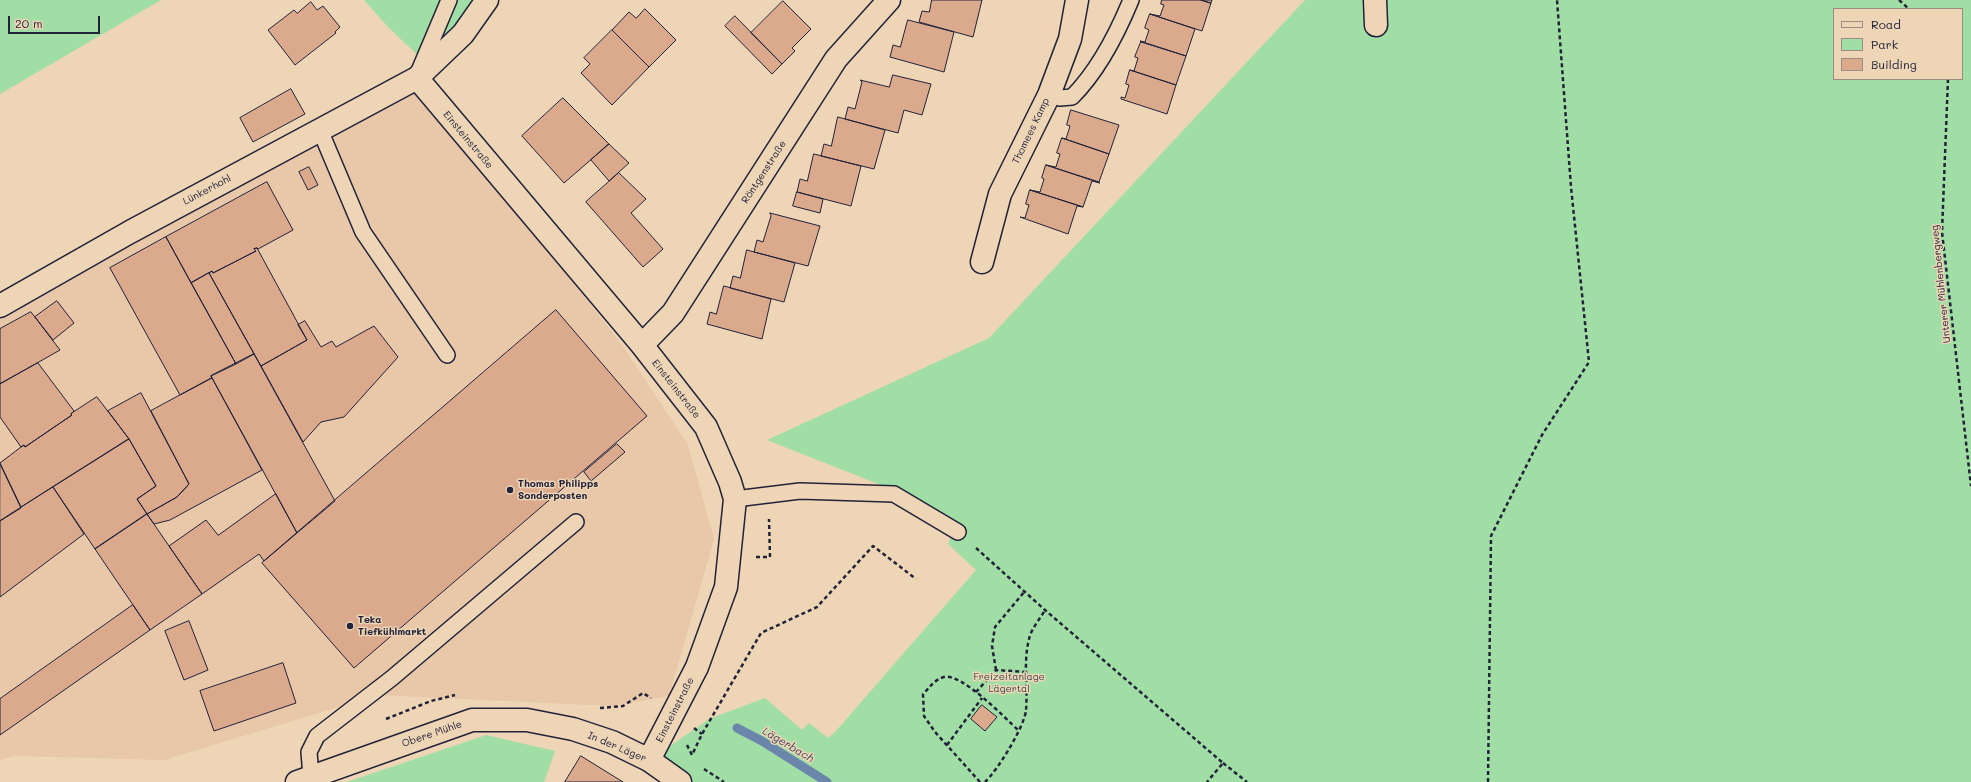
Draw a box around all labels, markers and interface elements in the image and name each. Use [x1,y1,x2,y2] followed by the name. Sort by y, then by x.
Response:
[10,8,102,34] scale bar
[1833,8,1963,80] legend
[15,15,43,31] text: 20 m
[1871,16,1901,32] text: Road
[1871,36,1898,52] text: Park
[1871,56,1917,72] text: Building
[1010,96,1052,166] street label: Thomees Kamp
[440,109,496,171] street label: Einsteinstraße
[739,138,789,206] street label: Röntgenstraße
[181,172,233,208] street label: Lünkerhohl
[1929,224,1953,344] street label: Unterer Mühlenbergweg
[649,357,703,421] street label: Einsteinstraße
[518,478,598,502] place label: Thomas Philipps Sonderposten
[505,485,515,495] marker: Thomas Philipps Sonderposten
[358,614,426,638] place label: Teka Tiefkühlmarkt
[345,621,355,631] marker: Teka Tiefkühlmarkt
[973,671,1045,694] park label: Freizeitanlage Lägertal
[653,675,697,745] street label: Einsteinstraße
[400,718,464,750] street label: Obere Mühle
[760,724,816,766] water label: Lägerbach
[586,729,648,765] street label: In der Läger

